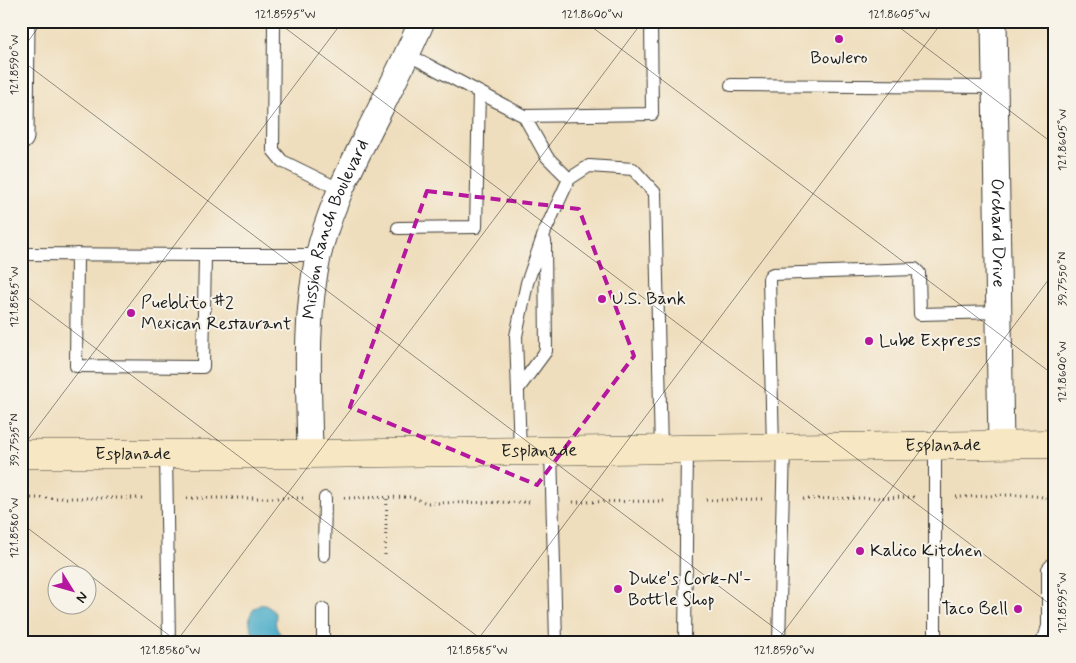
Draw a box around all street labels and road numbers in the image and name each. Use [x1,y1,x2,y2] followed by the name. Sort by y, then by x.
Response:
[298,135,375,320] street label: Mission Ranch Boulevard
[985,178,1010,288] street label: Orchard Drive
[905,433,981,458] street label: Esplanade
[501,438,577,463] street label: Esplanade
[95,442,171,466] street label: Esplanade

